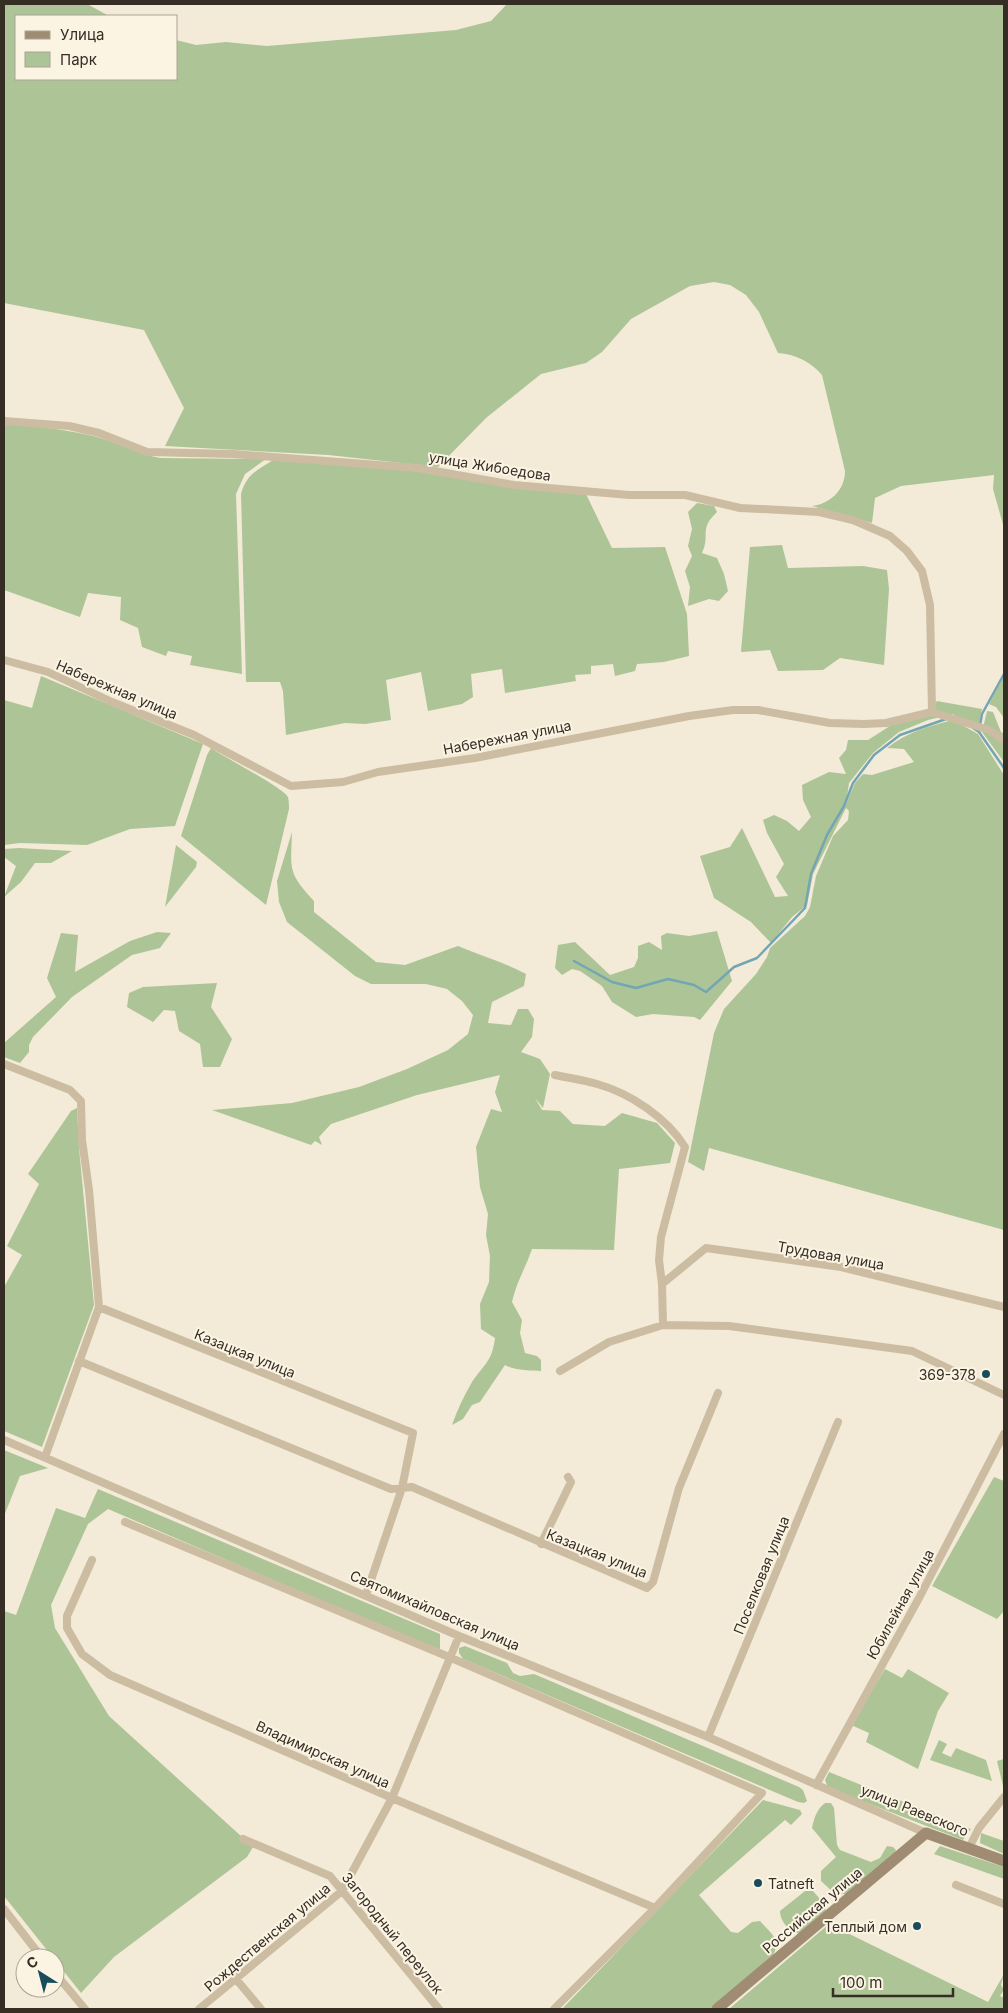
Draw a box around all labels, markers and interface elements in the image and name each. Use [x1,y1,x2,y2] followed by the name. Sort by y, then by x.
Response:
[15,15,178,80] legend
[60,25,104,44] text: Улица
[60,50,97,69] text: Парк
[428,448,552,484] street label: улица Жибоедова
[54,656,180,722] street label: Набережная улица
[442,716,572,758] street label: Набережная улица
[776,1237,886,1273] street label: Трудовая улица
[192,1325,298,1381] street label: Казацкая улица
[919,1366,976,1383] place label: 369-378
[980,1368,992,1380] marker: 369-378
[730,1513,792,1637] street label: Поселковая улица
[544,1525,650,1581] street label: Казацкая улица
[863,1546,937,1662] street label: Юбилейная улица
[348,1566,522,1654] street label: Святомихайловская улица
[253,1717,393,1791] street label: Владимирская улица
[859,1781,971,1839] street label: улица Раевского
[759,1863,865,1957] street label: Российская улица
[339,1869,448,1998] street label: Загородный переулок
[768,1875,815,1892] place label: Tatneft
[752,1877,764,1889] marker: Tatneft
[201,1879,333,1995] street label: Рождественская улица
[824,1918,907,1935] place label: Теплый дом
[911,1920,923,1932] marker: Теплый дом
[15,1948,65,1998] north arrow
[23,1952,41,1972] text: С
[833,1966,953,1998] scale bar
[840,1973,882,1992] text: 100 m

